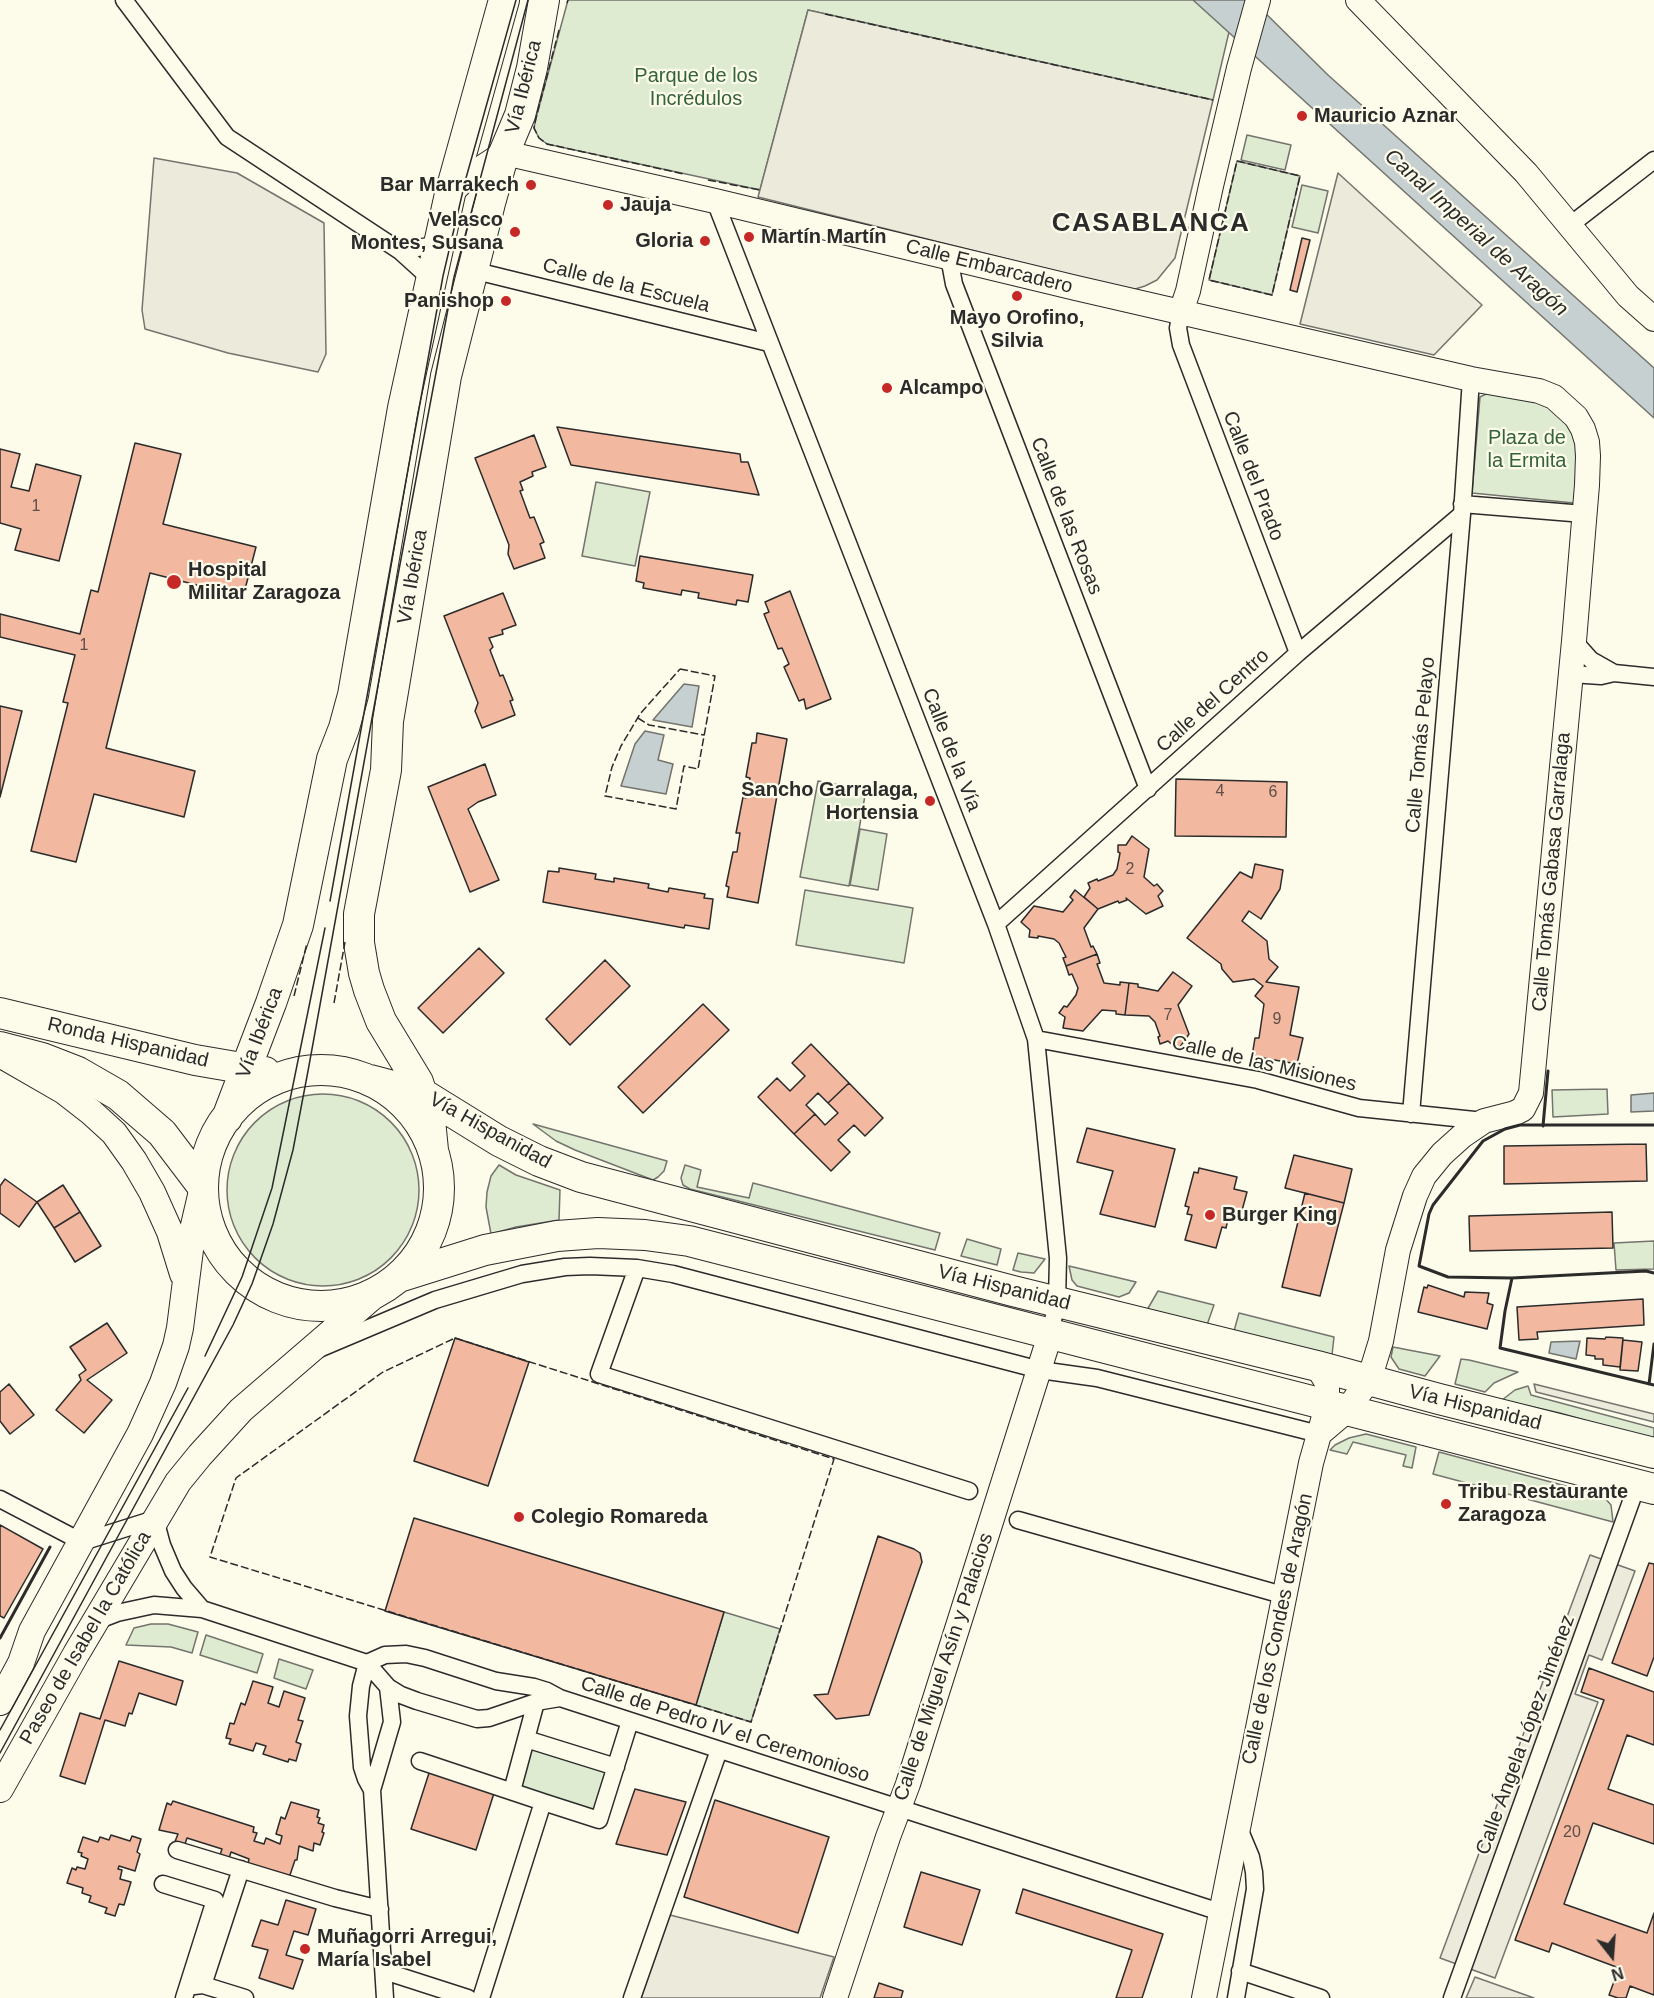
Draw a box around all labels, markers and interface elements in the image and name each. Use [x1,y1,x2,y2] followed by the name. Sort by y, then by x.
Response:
[501,38,547,136] street label: Vía Ibérica
[634,64,758,111] park label: Parque de los Incrédulos
[1314,104,1457,128] place label: Mauricio Aznar
[1295,109,1309,123] marker: Mauricio Aznar
[1379,144,1573,322] water label: Canal Imperial de Aragón
[380,173,519,197] place label: Bar Marrakech
[524,178,538,192] marker: Bar Marrakech
[620,193,671,217] place label: Jauja
[601,198,615,212] marker: Jauja
[351,208,503,255] place label: Velasco Montes, Susana
[1052,208,1250,240] district label: CASABLANCA
[508,225,522,239] marker: Velasco Montes, Susana
[761,225,887,249] place label: Martín Martín
[635,229,693,253] place label: Gloria
[742,230,756,244] marker: Martín Martín
[698,234,712,248] marker: Gloria
[903,235,1075,299] street label: Calle Embarcadero
[540,254,712,318] street label: Calle de la Escuela
[404,289,494,313] place label: Panishop
[1010,289,1024,303] marker: Mayo Orofino, Silvia
[499,294,513,308] marker: Panishop
[950,306,1084,353] place label: Mayo Orofino, Silvia
[899,376,983,400] place label: Alcampo
[880,381,894,395] marker: Alcampo
[1217,408,1289,544] street label: Calle del Prado
[1488,426,1566,473] park label: Plaza de la Ermita
[1025,434,1107,598] street label: Calle de las Rosas
[32,497,40,517] house number: 1
[393,528,433,626] street label: Vía Ibérica
[188,558,340,605] place label: Hospital Militar Zaragoza
[165,573,183,591] marker: Hospital Militar Zaragoza
[80,636,88,656] house number: 1
[1152,644,1274,758] street label: Calle del Centro
[1401,656,1441,834] street label: Calle Tomás Pelayo
[916,685,986,815] street label: Calle de la Vía
[1528,731,1576,1013] street label: Calle Tomás Gabasa Garralaga
[741,778,918,825] place label: Sancho Garralaga, Hortensia
[1216,782,1224,802] house number: 4
[1269,783,1277,803] house number: 6
[923,794,937,808] marker: Sancho Garralaga, Hortensia
[1126,860,1134,880] house number: 2
[232,984,288,1082] street label: Vía Ibérica
[1164,1006,1172,1026] house number: 7
[1273,1010,1281,1030] house number: 9
[45,1013,211,1073] street label: Ronda Hispanidad
[1169,1031,1359,1097] street label: Calle de las Misiones
[425,1088,555,1174] street label: Vía Hispanidad
[1222,1203,1338,1227] place label: Burger King
[1203,1208,1217,1222] marker: Burger King
[935,1260,1073,1316] street label: Vía Hispanidad
[1406,1380,1544,1436] street label: Vía Hispanidad
[1458,1480,1628,1527] place label: Tribu Restaurante Zaragoza
[1237,1491,1319,1767] street label: Calle de los Condes de Aragón
[1439,1497,1453,1511] marker: Tribu Restaurante Zaragoza
[531,1505,708,1529] place label: Colegio Romareda
[512,1510,526,1524] marker: Colegio Romareda
[15,1527,157,1749] street label: Paseo de Isabel la Católica
[889,1530,999,1804] street label: Calle de Miguel Asín y Palacios
[1471,1612,1581,1858] street label: Calle Ángela López Jiménez
[578,1672,872,1788] street label: Calle de Pedro IV el Ceremonioso
[1563,1823,1581,1843] house number: 20
[317,1925,497,1972] place label: Muñagorri Arregui, María Isabel
[1582,1926,1642,1986] north arrow
[298,1942,312,1956] marker: Muñagorri Arregui, María Isabel
[1609,1964,1625,1984] text: N

